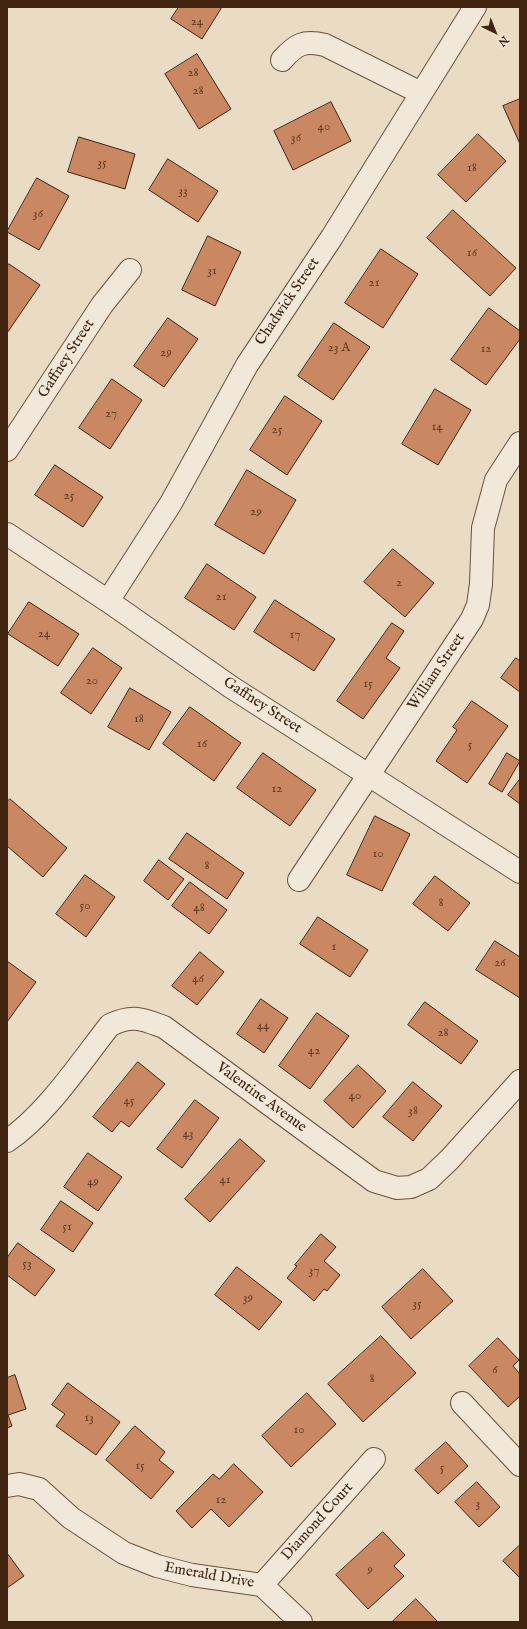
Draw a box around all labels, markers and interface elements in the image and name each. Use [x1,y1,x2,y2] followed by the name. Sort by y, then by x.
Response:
[475,12,515,52] north arrow
[191,14,203,30] house number: 24
[495,32,511,49] text: N
[187,65,199,81] house number: 28
[192,83,204,99] house number: 28
[318,119,330,135] house number: 40
[291,130,301,146] house number: 36
[97,155,107,171] house number: 35
[467,160,477,176] house number: 18
[178,183,188,199] house number: 33
[33,206,43,222] house number: 36
[467,245,477,261] house number: 16
[252,255,324,349] street label: Chadwick Street
[207,263,217,279] house number: 31
[369,275,379,291] house number: 21
[35,316,99,402] street label: Gaffney Street
[328,340,350,356] house number: 23 A
[481,341,491,357] house number: 12
[160,345,172,361] house number: 29
[105,406,117,422] house number: 27
[431,419,443,435] house number: 14
[272,422,282,438] house number: 25
[64,488,74,504] house number: 25
[250,504,262,520] house number: 29
[396,575,402,591] house number: 2
[216,589,226,605] house number: 21
[38,626,50,642] house number: 24
[290,627,300,643] house number: 17
[405,630,469,714] street label: William Street
[86,673,98,689] house number: 20
[219,674,305,738] street label: Gaffney Street
[363,676,373,692] house number: 15
[134,711,144,727] house number: 18
[197,736,207,752] house number: 16
[468,737,472,753] house number: 5
[272,781,282,797] house number: 12
[372,846,384,862] house number: 10
[204,858,210,874] house number: 8
[438,895,444,911] house number: 8
[79,898,91,914] house number: 50
[193,900,205,916] house number: 48
[332,939,336,955] house number: 1
[494,955,506,971] house number: 26
[192,971,204,987] house number: 46
[257,1018,269,1034] house number: 44
[437,1025,449,1041] house number: 28
[308,1043,320,1059] house number: 42
[212,1059,310,1137] street label: Valentine Avenue
[349,1088,361,1104] house number: 40
[123,1093,135,1109] house number: 45
[408,1103,418,1119] house number: 38
[182,1126,194,1142] house number: 43
[219,1172,231,1188] house number: 41
[87,1174,99,1190] house number: 49
[62,1219,72,1235] house number: 51
[22,1256,32,1272] house number: 53
[309,1263,319,1279] house number: 37
[243,1290,253,1306] house number: 39
[412,1296,422,1312] house number: 35
[492,1362,498,1378] house number: 6
[369,1371,375,1387] house number: 8
[84,1410,94,1426] house number: 13
[293,1422,305,1438] house number: 10
[135,1458,145,1474] house number: 15
[440,1460,444,1476] house number: 5
[278,1479,358,1565] street label: Diamond Court
[216,1492,226,1508] house number: 12
[476,1496,480,1512] house number: 3
[163,1559,255,1593] street label: Emerald Drive
[367,1562,373,1578] house number: 9

